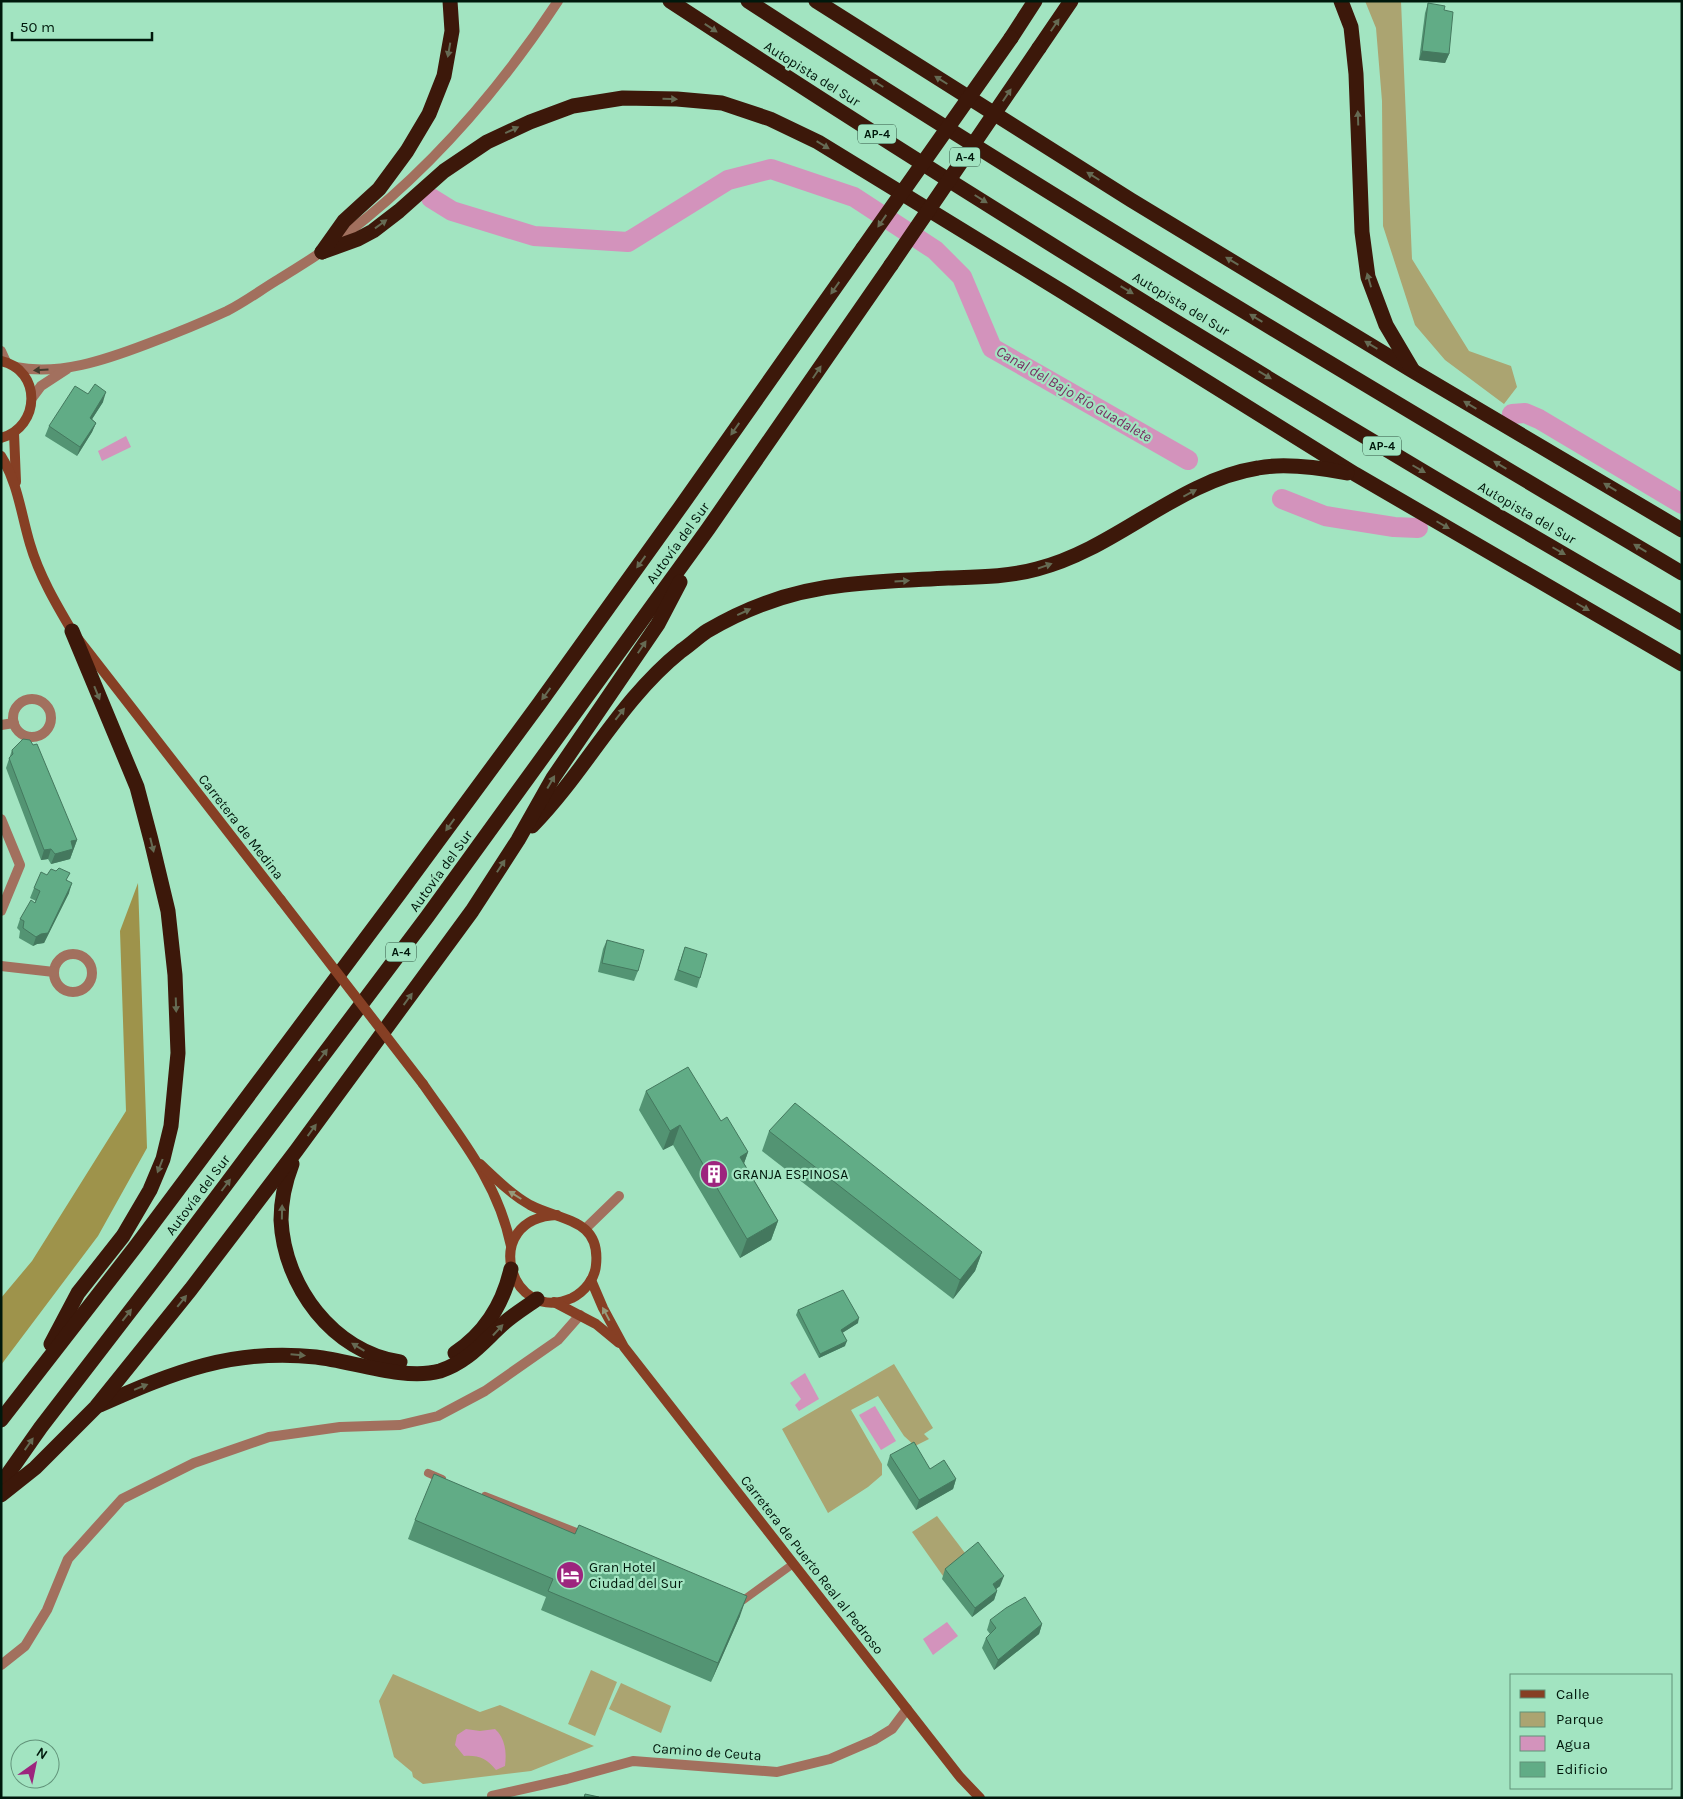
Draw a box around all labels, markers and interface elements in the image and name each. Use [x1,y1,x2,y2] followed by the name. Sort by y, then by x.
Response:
[12,10,152,42] scale bar
[20,18,55,36] text: 50 m
[1050,18,1060,32] one-way arrow
[704,23,717,33] one-way arrow
[761,38,864,111] street label: Autopista del Sur
[445,42,453,58] one-way arrow
[934,76,948,85] one-way arrow
[870,78,883,88] one-way arrow
[1002,88,1012,102] one-way arrow
[662,95,678,103] one-way arrow
[1354,110,1362,126] one-way arrow
[858,125,896,144] road number: AP-4
[505,126,519,134] one-way arrow
[817,141,830,150] one-way arrow
[950,148,980,166] road number: A-4
[1087,172,1100,181] one-way arrow
[974,195,987,204] one-way arrow
[877,214,887,228] one-way arrow
[374,219,387,230] one-way arrow
[1225,257,1238,266] one-way arrow
[1129,268,1233,340] street label: Autopista del Sur
[1365,272,1373,287] one-way arrow
[830,281,840,294] one-way arrow
[1120,286,1133,295] one-way arrow
[1249,314,1262,323] one-way arrow
[1364,341,1377,350] one-way arrow
[993,342,1155,446] water label: Canal del Bajo Río Guadalete
[33,366,49,374] one-way arrow
[813,366,822,379] one-way arrow
[1259,371,1272,380] one-way arrow
[1463,400,1476,409] one-way arrow
[730,422,740,436] one-way arrow
[1363,436,1401,456] road number: AP-4
[1493,461,1506,470] one-way arrow
[1412,464,1426,473] one-way arrow
[1475,478,1580,548] street label: Autopista del Sur
[1603,483,1616,492] one-way arrow
[1183,488,1196,497] one-way arrow
[643,498,714,587] street label: Autovía del Sur
[1436,520,1449,529] one-way arrow
[1633,543,1646,552] one-way arrow
[1553,547,1566,556] one-way arrow
[636,555,646,569] one-way arrow
[1038,562,1053,570] one-way arrow
[895,577,911,585] one-way arrow
[1577,602,1590,611] one-way arrow
[737,607,751,615] one-way arrow
[637,640,646,654] one-way arrow
[93,686,101,700] one-way arrow
[541,687,552,700] one-way arrow
[615,707,625,721] one-way arrow
[195,771,287,883] street label: Carretera de Medina
[547,774,555,789] one-way arrow
[445,818,455,832] one-way arrow
[406,826,477,915] street label: Autovía del Sur
[149,837,157,852] one-way arrow
[497,859,506,873] one-way arrow
[386,942,416,962] road number: A-4
[403,992,413,1006] one-way arrow
[173,998,181,1014] one-way arrow
[318,1049,329,1062] one-way arrow
[307,1123,317,1137] one-way arrow
[162,1151,234,1239] street label: Autovía del Sur
[156,1159,164,1174] one-way arrow
[699,1159,729,1189] building icon: GRANJA ESPINOSA
[733,1166,848,1183] place label: GRANJA ESPINOSA
[220,1179,231,1192] one-way arrow
[509,1190,522,1200] one-way arrow
[278,1204,286,1220] one-way arrow
[176,1295,187,1308] one-way arrow
[602,1307,610,1322] one-way arrow
[122,1309,133,1322] one-way arrow
[492,1324,504,1336] one-way arrow
[351,1343,364,1352] one-way arrow
[290,1352,306,1360] one-way arrow
[134,1383,149,1391] one-way arrow
[24,1437,34,1451] one-way arrow
[737,1472,887,1658] street label: Carretera de Puerto Real al Pedroso
[589,1559,684,1592] place label: Gran Hotel Ciudad del Sur
[555,1560,585,1590] hotel icon: Gran Hotel Ciudad del Sur
[1510,1674,1673,1789] legend
[1556,1685,1590,1703] text: Calle
[1556,1710,1604,1728] text: Parque
[1556,1735,1590,1753] text: Agua
[10,1739,60,1789] north arrow
[652,1740,762,1764] street label: Camino de Ceuta
[33,1744,51,1763] text: N
[1556,1760,1608,1778] text: Edificio

